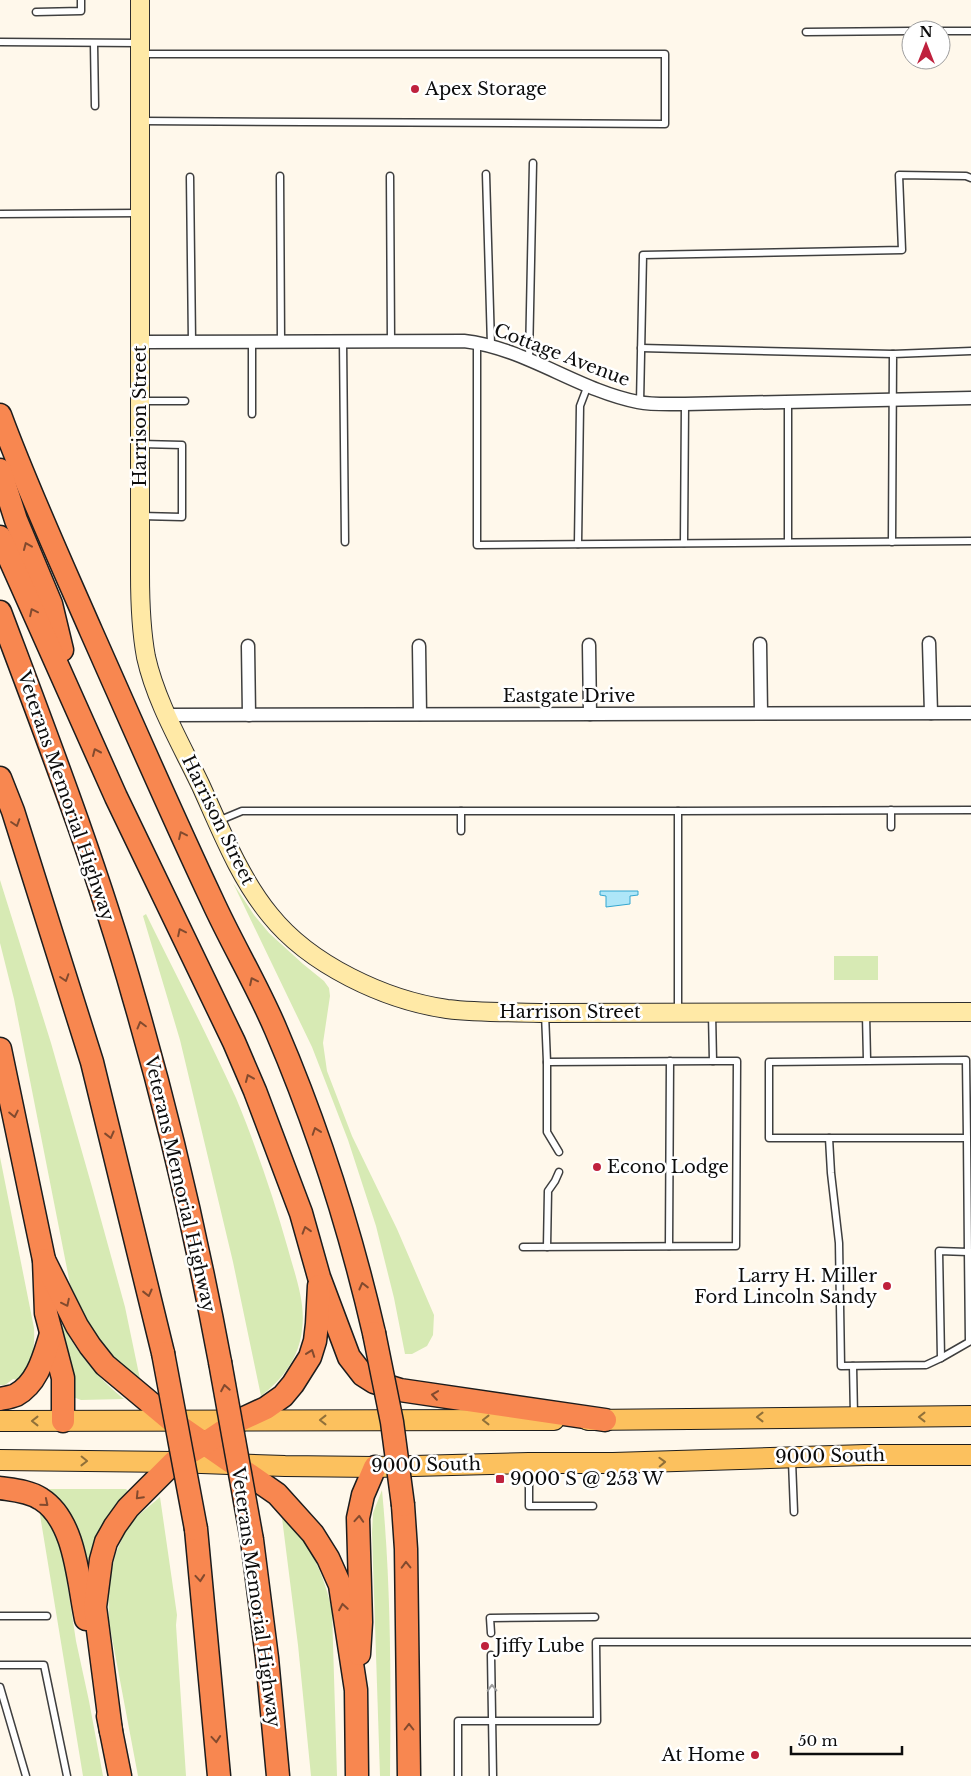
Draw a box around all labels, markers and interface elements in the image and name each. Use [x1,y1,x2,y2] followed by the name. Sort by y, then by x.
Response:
[901,20,951,70] north arrow
[919,23,933,41] text: N
[424,78,547,100] place label: Apex Storage
[409,83,421,95] marker: Apex Storage
[491,319,633,391] street label: Cottage Avenue
[129,345,151,487] street label: Harrison Street
[23,542,33,551] one-way arrow
[29,608,39,617] one-way arrow
[13,667,119,924] street label: Veterans Memorial Highway
[503,685,635,707] street label: Eastgate Drive
[91,748,102,757] one-way arrow
[177,752,259,889] street label: Harrison Street
[11,819,21,827] one-way arrow
[177,831,188,840] one-way arrow
[176,928,187,937] one-way arrow
[60,974,70,982] one-way arrow
[249,977,259,986] one-way arrow
[499,1001,641,1023] street label: Harrison Street
[137,1021,147,1029] one-way arrow
[140,1053,220,1315] street label: Veterans Memorial Highway
[245,1074,256,1083] one-way arrow
[8,1109,18,1118] one-way arrow
[312,1127,322,1135] one-way arrow
[104,1130,114,1138] one-way arrow
[607,1156,729,1178] place label: Econo Lodge
[591,1161,603,1173] marker: Econo Lodge
[301,1226,311,1235] one-way arrow
[694,1265,877,1308] place label: Larry H. Miller Ford Lincoln Sandy
[881,1280,893,1292] marker: Larry H. Miller Ford Lincoln Sandy
[358,1281,369,1290] one-way arrow
[142,1288,153,1297] one-way arrow
[59,1298,70,1307] one-way arrow
[305,1349,315,1357] one-way arrow
[220,1384,230,1393] one-way arrow
[431,1390,439,1401] one-way arrow
[756,1412,764,1422] one-way arrow
[918,1412,926,1422] one-way arrow
[319,1415,327,1425] one-way arrow
[482,1415,490,1425] one-way arrow
[31,1416,39,1426] one-way arrow
[775,1444,885,1468] street label: 9000 South
[371,1453,481,1477] street label: 9000 South
[80,1456,88,1466] one-way arrow
[658,1456,666,1467] one-way arrow
[227,1465,285,1729] street label: Veterans Memorial Highway
[510,1468,665,1490] place label: 9000 S @ 253 W
[494,1473,506,1485] marker: 9000 S @ 253 W
[136,1491,145,1500] one-way arrow
[40,1498,49,1507] one-way arrow
[354,1515,365,1523] one-way arrow
[401,1561,411,1568] one-way arrow
[195,1574,206,1582] one-way arrow
[338,1603,349,1611] one-way arrow
[493,1635,585,1657] place label: Jiffy Lube
[479,1640,491,1652] marker: Jiffy Lube
[486,1683,497,1691] one-way arrow
[404,1723,414,1731] one-way arrow
[791,1724,902,1756] scale bar
[798,1731,838,1750] text: 50 m
[210,1736,221,1744] one-way arrow
[661,1744,745,1766] place label: At Home
[749,1749,761,1761] marker: At Home

